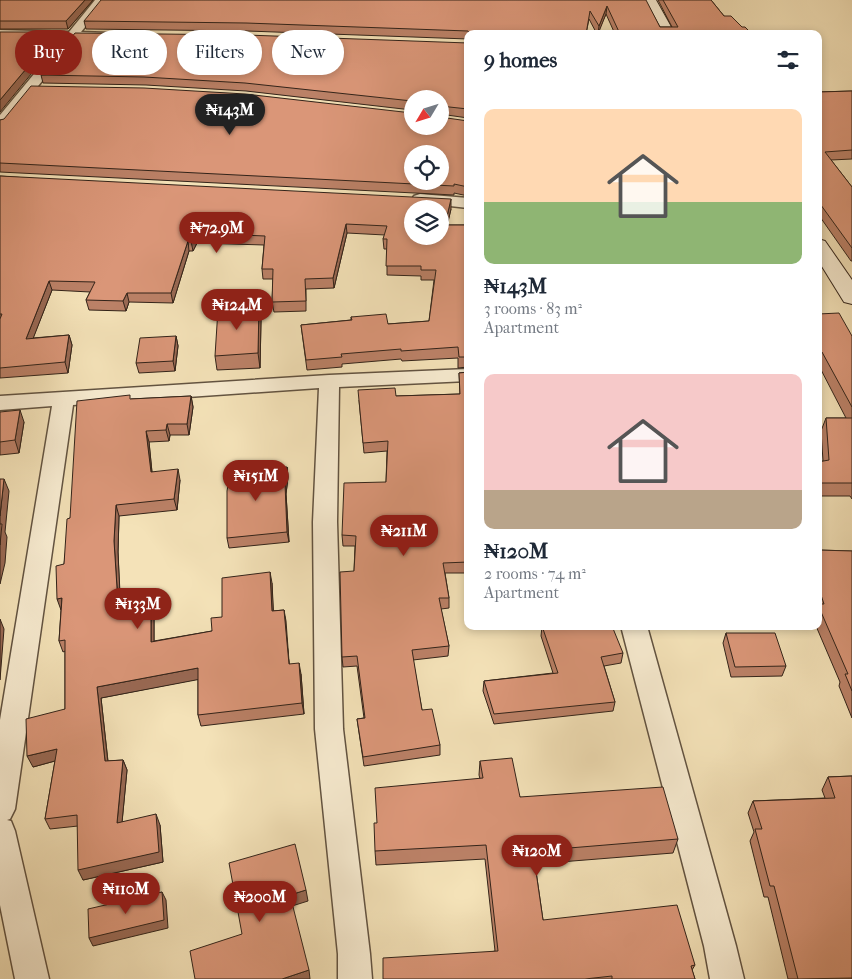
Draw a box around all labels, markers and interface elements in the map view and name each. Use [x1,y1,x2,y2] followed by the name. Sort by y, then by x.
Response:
[15,30,82,75] chip: Buy
[92,30,167,75] chip: Rent
[177,30,262,75] chip: Filters
[272,30,344,75] chip: New
[774,46,802,74] icon: filters
[484,48,557,72] text: 9 homes
[404,90,449,135] north arrow
[404,90,449,245] map controls
[195,94,265,136] pin: ₦143M
[206,100,254,119] text: ₦143M
[598,141,688,231] icon: home
[404,145,449,190] button: locate
[404,200,449,245] button: layers
[176,212,258,254] pin: ₦72.9M
[190,218,244,237] text: ₦72.9M
[484,274,547,298] text: ₦143M
[202,288,272,331] pin: ₦124M
[212,295,262,314] text: ₦124M
[484,299,582,318] text: 3 rooms · 83 m²
[484,318,559,337] text: Apartment
[598,406,688,496] icon: home
[221,460,291,502] pin: ₦151M
[234,466,278,485] text: ₦151M
[369,514,439,557] pin: ₦211M
[381,521,427,540] text: ₦211M
[484,539,548,563] text: ₦120M
[484,564,586,583] text: 2 rooms · 74 m²
[484,583,559,602] text: Apartment
[103,588,173,630] pin: ₦133M
[115,594,161,613] text: ₦133M
[502,834,572,877] pin: ₦120M
[513,841,561,860] text: ₦120M
[91,872,161,915] pin: ₦110M
[103,879,149,898] text: ₦110M
[225,880,295,923] pin: ₦200M
[234,887,286,906] text: ₦200M

